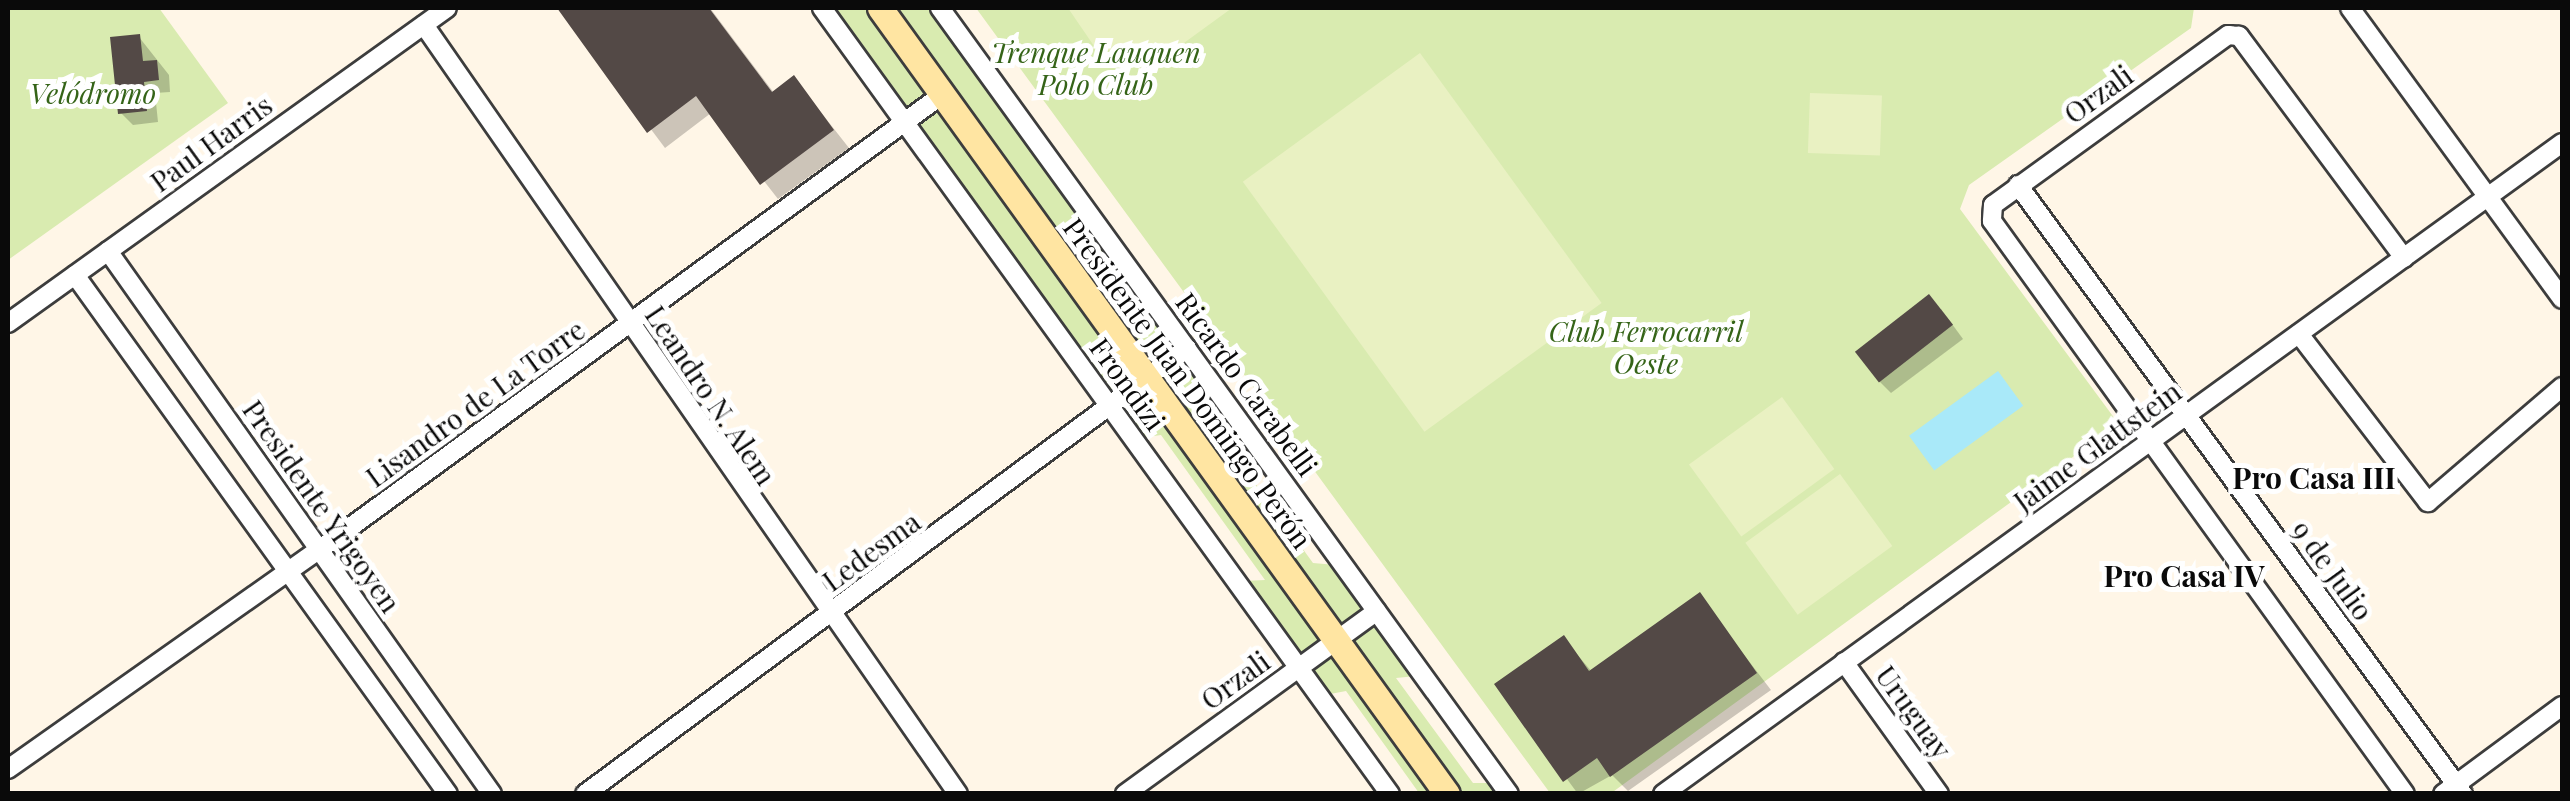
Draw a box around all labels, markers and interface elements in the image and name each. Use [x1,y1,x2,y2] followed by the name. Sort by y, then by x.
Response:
[991,35,1201,101] park label: Trenque Lauquen Polo Club
[2057,58,2139,130] street label: Orzali
[30,76,156,110] park label: Velódromo
[144,88,278,198] street label: Paul Harris
[1057,211,1319,555] street label: Presidente Juan Domingo Perón
[1169,286,1325,482] street label: Ricardo Carabelli
[638,299,784,491] street label: Leandro N. Alem
[359,312,591,494] street label: Lisandro de La Torre
[1549,314,1743,380] park label: Club Ferrocarril Oeste
[1083,331,1173,437] street label: Frondizi
[2007,374,2187,518] street label: Jaime Glattstein
[236,393,408,619] street label: Presidente Yrigoyen
[2232,459,2396,495] district label: Pro Casa III
[816,504,926,598] street label: Ledesma
[2286,514,2380,626] street label: 9 de Julio
[2103,557,2265,593] district label: Pro Casa IV
[1194,644,1276,716] street label: Orzali
[1869,659,1959,765] street label: Uruguay

